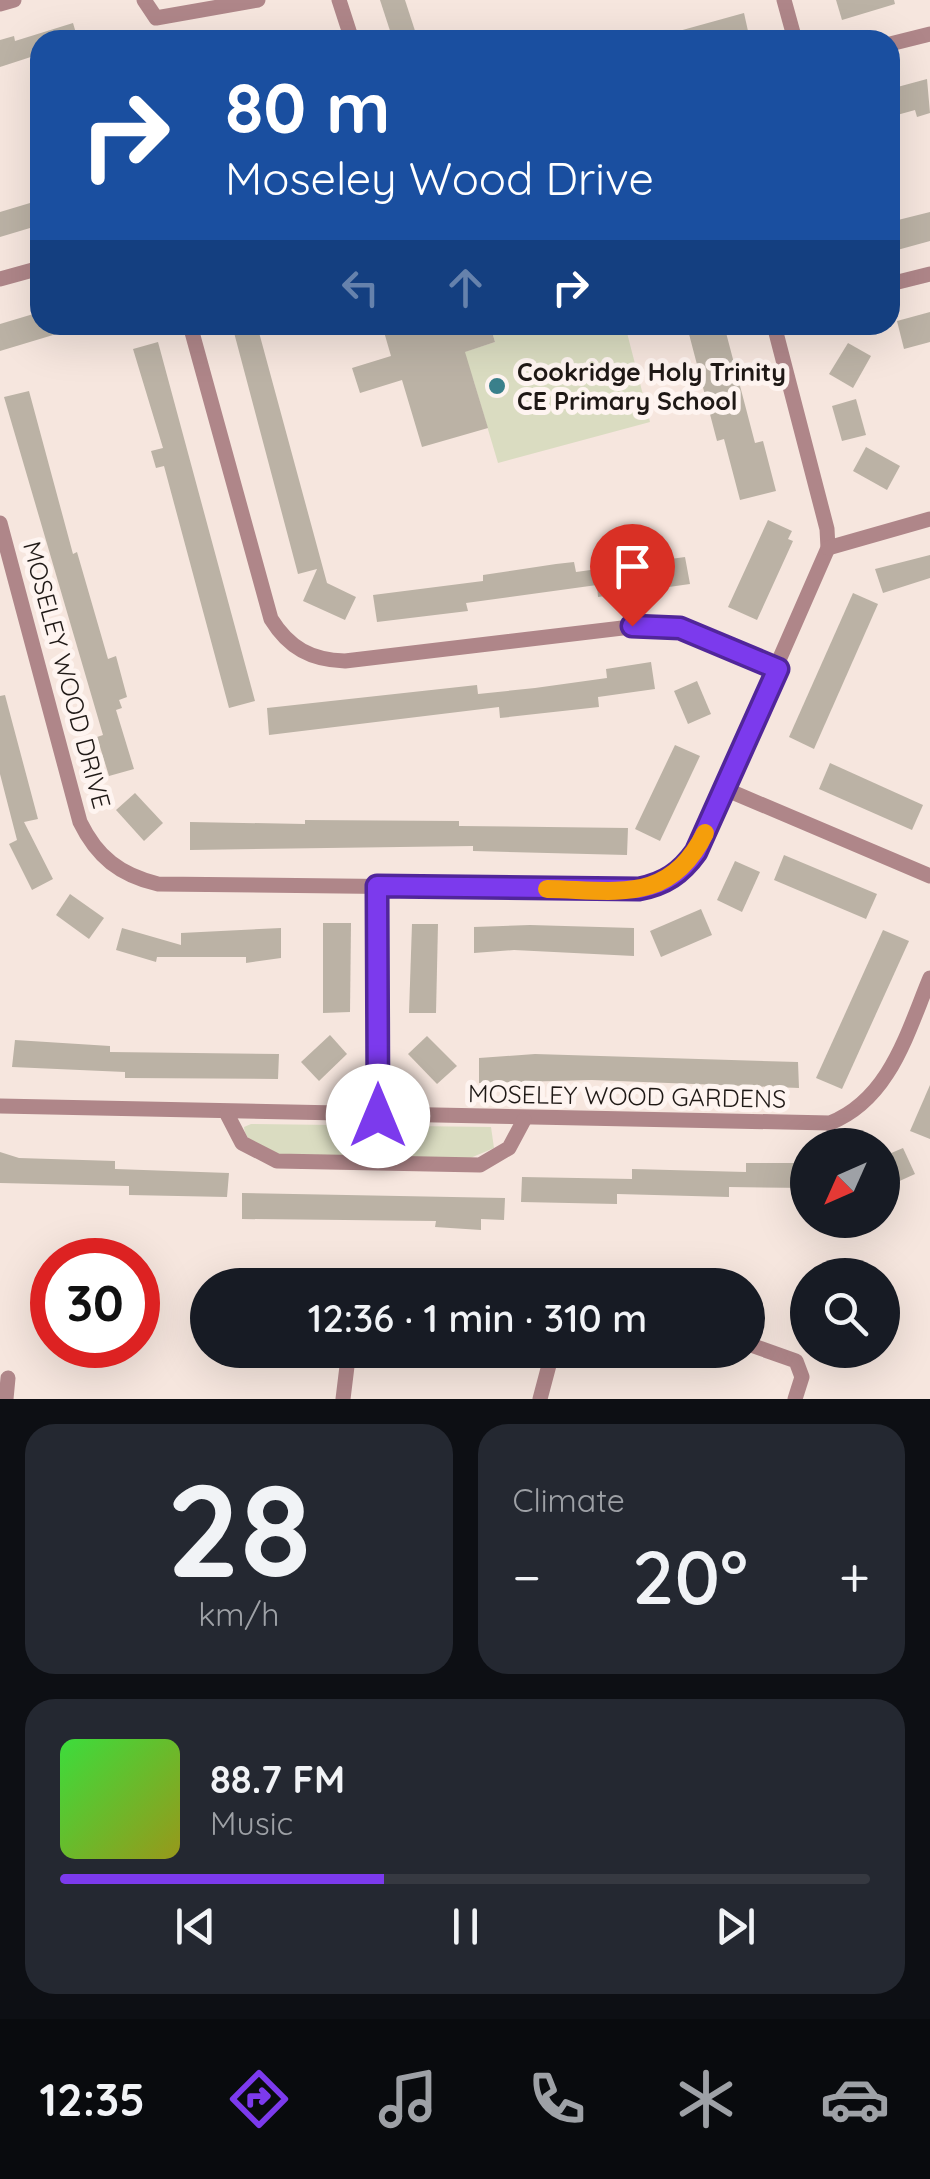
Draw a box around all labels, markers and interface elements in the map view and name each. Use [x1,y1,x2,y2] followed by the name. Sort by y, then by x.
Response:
[225,63,390,151] text: 80 m
[60,70,190,200] icon: right
[225,150,654,206] text: Moseley Wood Drive
[333,260,388,315] icon: left
[438,260,493,315] icon: ahead
[543,260,598,315] icon: right
[517,356,786,416] place label: Cookridge Holy Trinity CE Primary School
[486,375,508,397] marker: Cookridge Holy Trinity CE Primary School
[590,524,675,627] pin
[17,538,118,812] street label: MOSELEY WOOD DRIVE
[605,539,660,594] icon: arrive
[326,1064,430,1168] position arrow
[468,1077,786,1114] street label: MOSELEY WOOD GARDENS
[790,1128,900,1238] north arrow
[790,1128,900,1368] map controls
[30,1238,160,1368] speed limit sign: 30
[790,1258,900,1368] button: search
[308,1294,647,1342] text: 12:36 · 1 min · 310 m
[166,1447,311,1610] text: 28
[513,1480,625,1520] text: Climate
[632,1529,748,1623] text: 20°
[513,1542,541,1611] text: −
[839,1542,870,1611] text: +
[198,1594,279,1634] text: km/h
[210,1755,345,1803] text: 88.7 FM
[210,1803,293,1843] text: Music
[168,1899,223,1954] icon: previous
[438,1899,493,1954] icon: pause
[708,1899,763,1954] icon: next
[224,2064,294,2134] icon: directions
[373,2064,443,2134] icon: music
[522,2064,592,2134] icon: phone
[671,2064,741,2134] icon: climate
[820,2064,890,2134] icon: car
[40,2071,145,2127] text: 12:35

